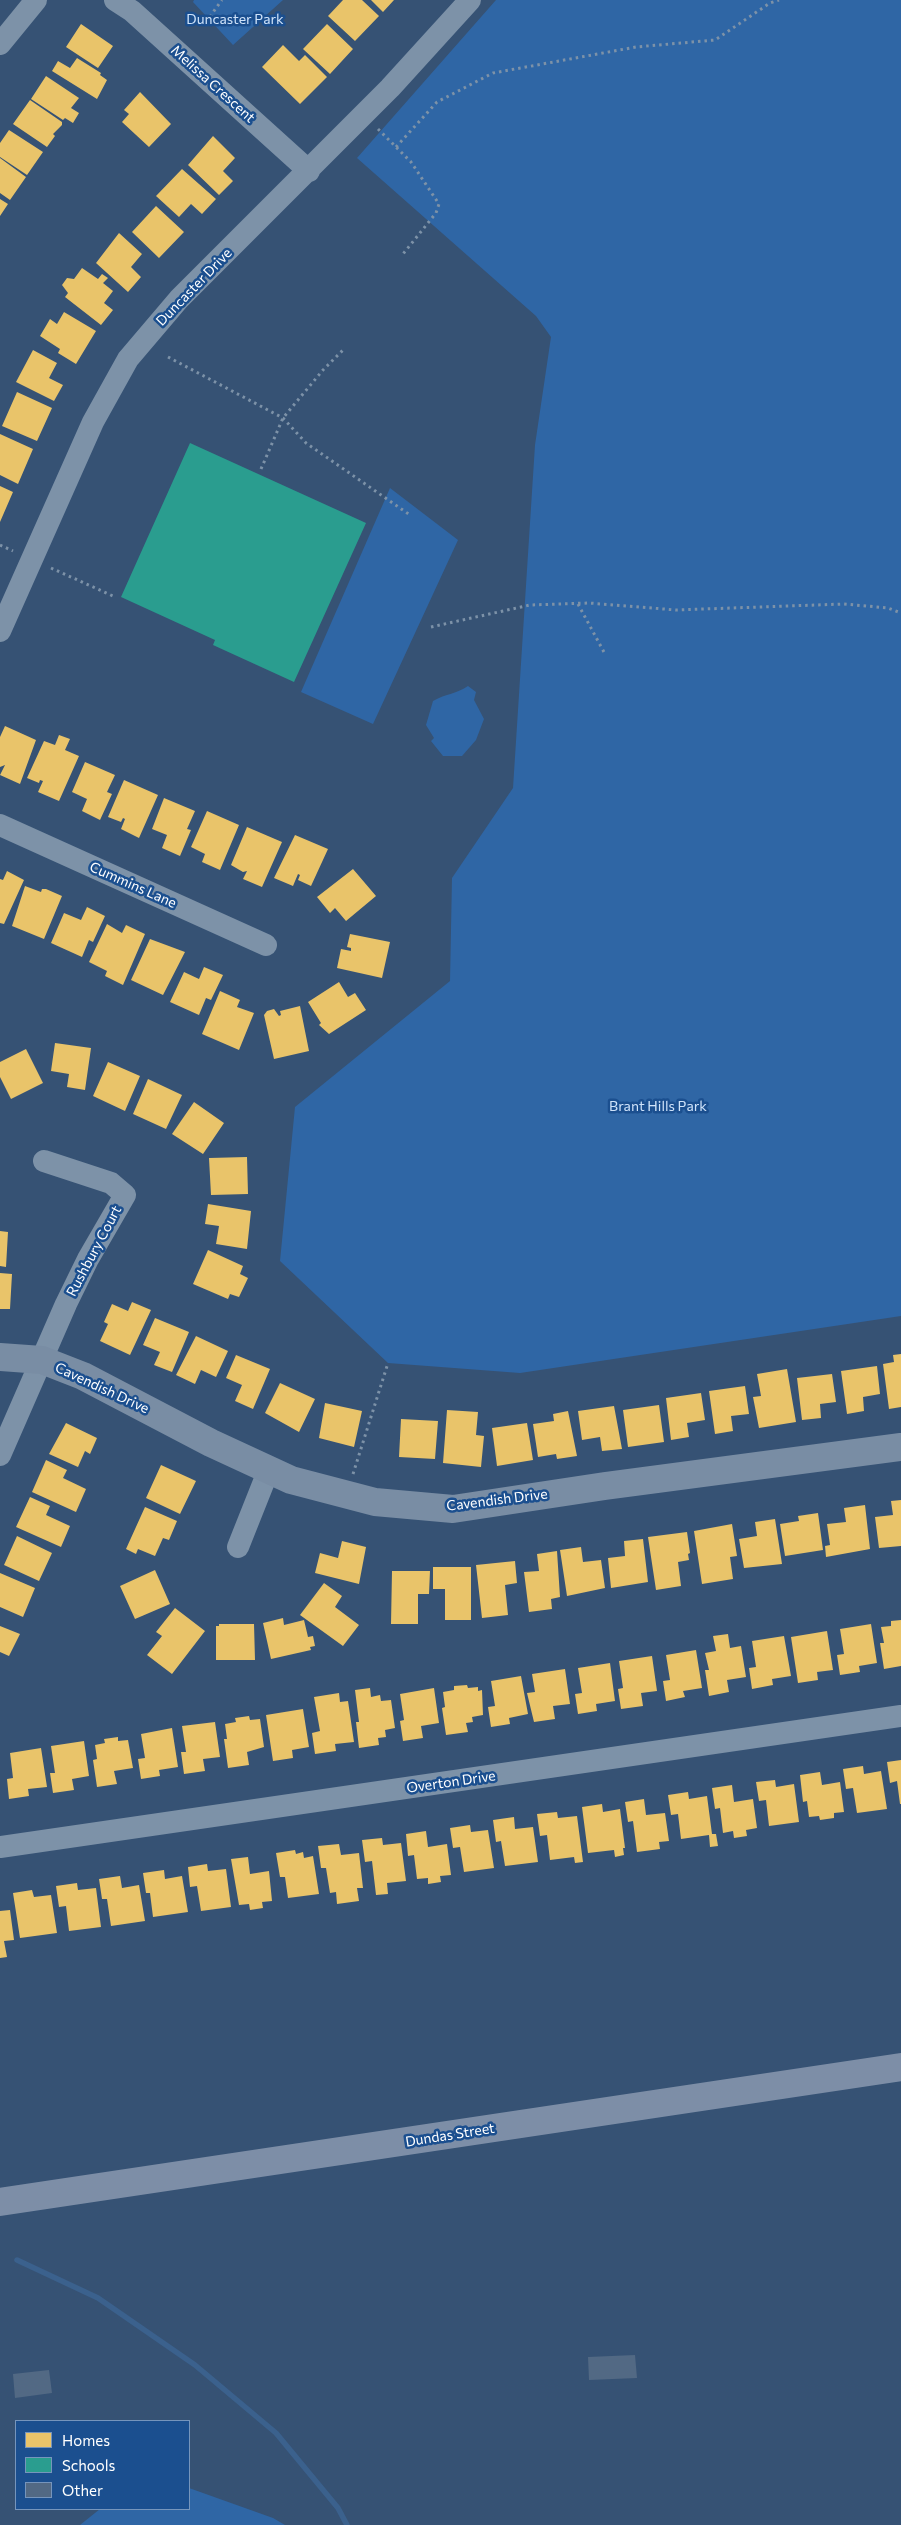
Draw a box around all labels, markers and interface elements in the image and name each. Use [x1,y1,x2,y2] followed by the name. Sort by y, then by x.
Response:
[186,11,284,27] park label: Duncaster Park
[167,42,259,126] street label: Melissa Crescent
[153,245,235,329] street label: Duncaster Drive
[87,858,179,912] street label: Cummins Lane
[609,1098,707,1114] park label: Brant Hills Park
[63,1203,125,1299] street label: Rushbury Court
[52,1359,152,1417] street label: Cavendish Drive
[446,1485,548,1515] street label: Cavendish Drive
[405,1767,497,1797] street label: Overton Drive
[404,2120,496,2150] street label: Dundas Street
[15,2420,190,2510] legend
[62,2431,110,2449] text: Homes
[62,2456,115,2474] text: Schools
[62,2481,103,2499] text: Other

